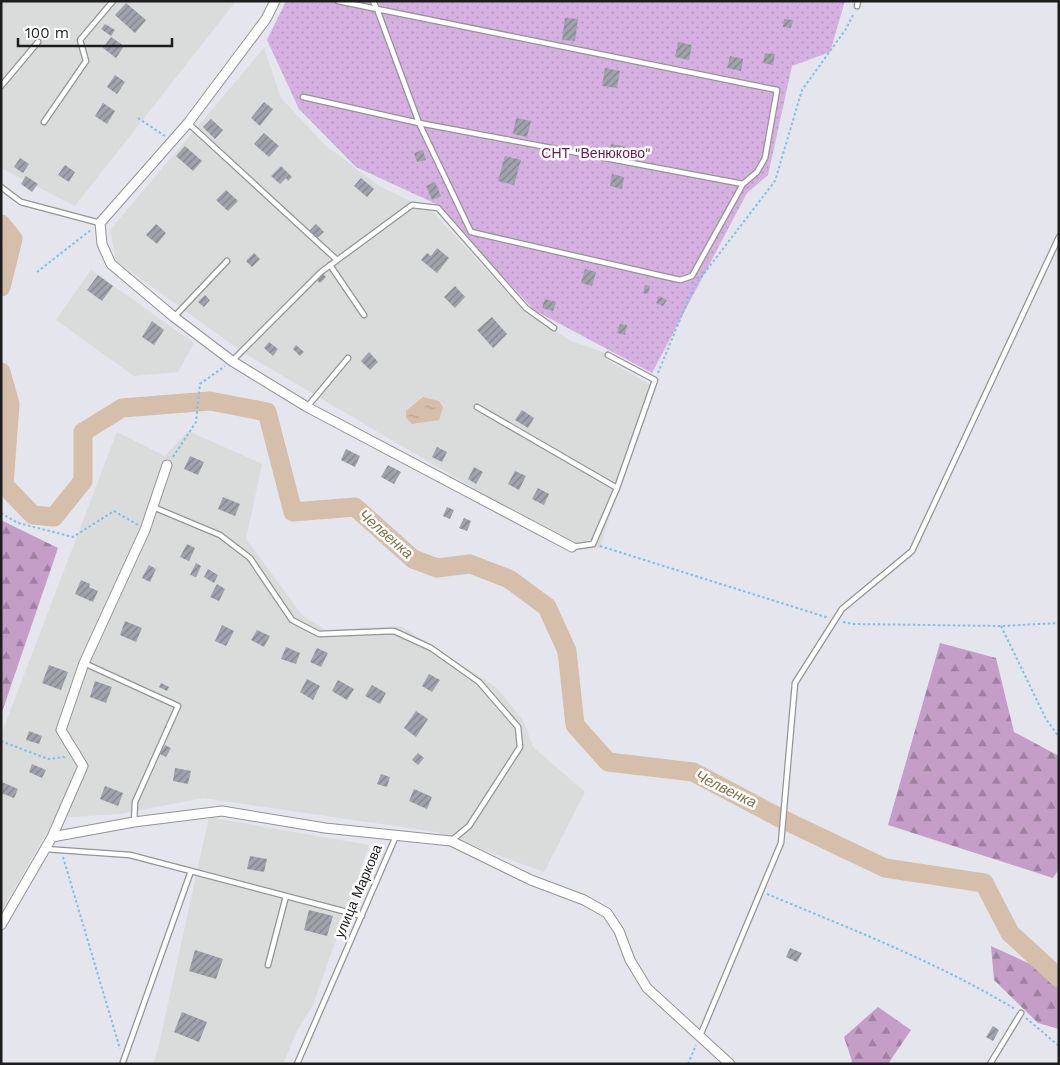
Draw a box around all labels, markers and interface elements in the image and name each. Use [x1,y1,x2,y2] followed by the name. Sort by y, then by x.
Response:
[18,15,171,47] scale bar
[25,24,69,42] text: 100 m
[541,145,651,161] park label: СНТ "Венюково"
[355,506,417,562] water label: Челвенка
[692,766,760,812] water label: Челвенка
[331,842,385,940] street label: улица Маркова

